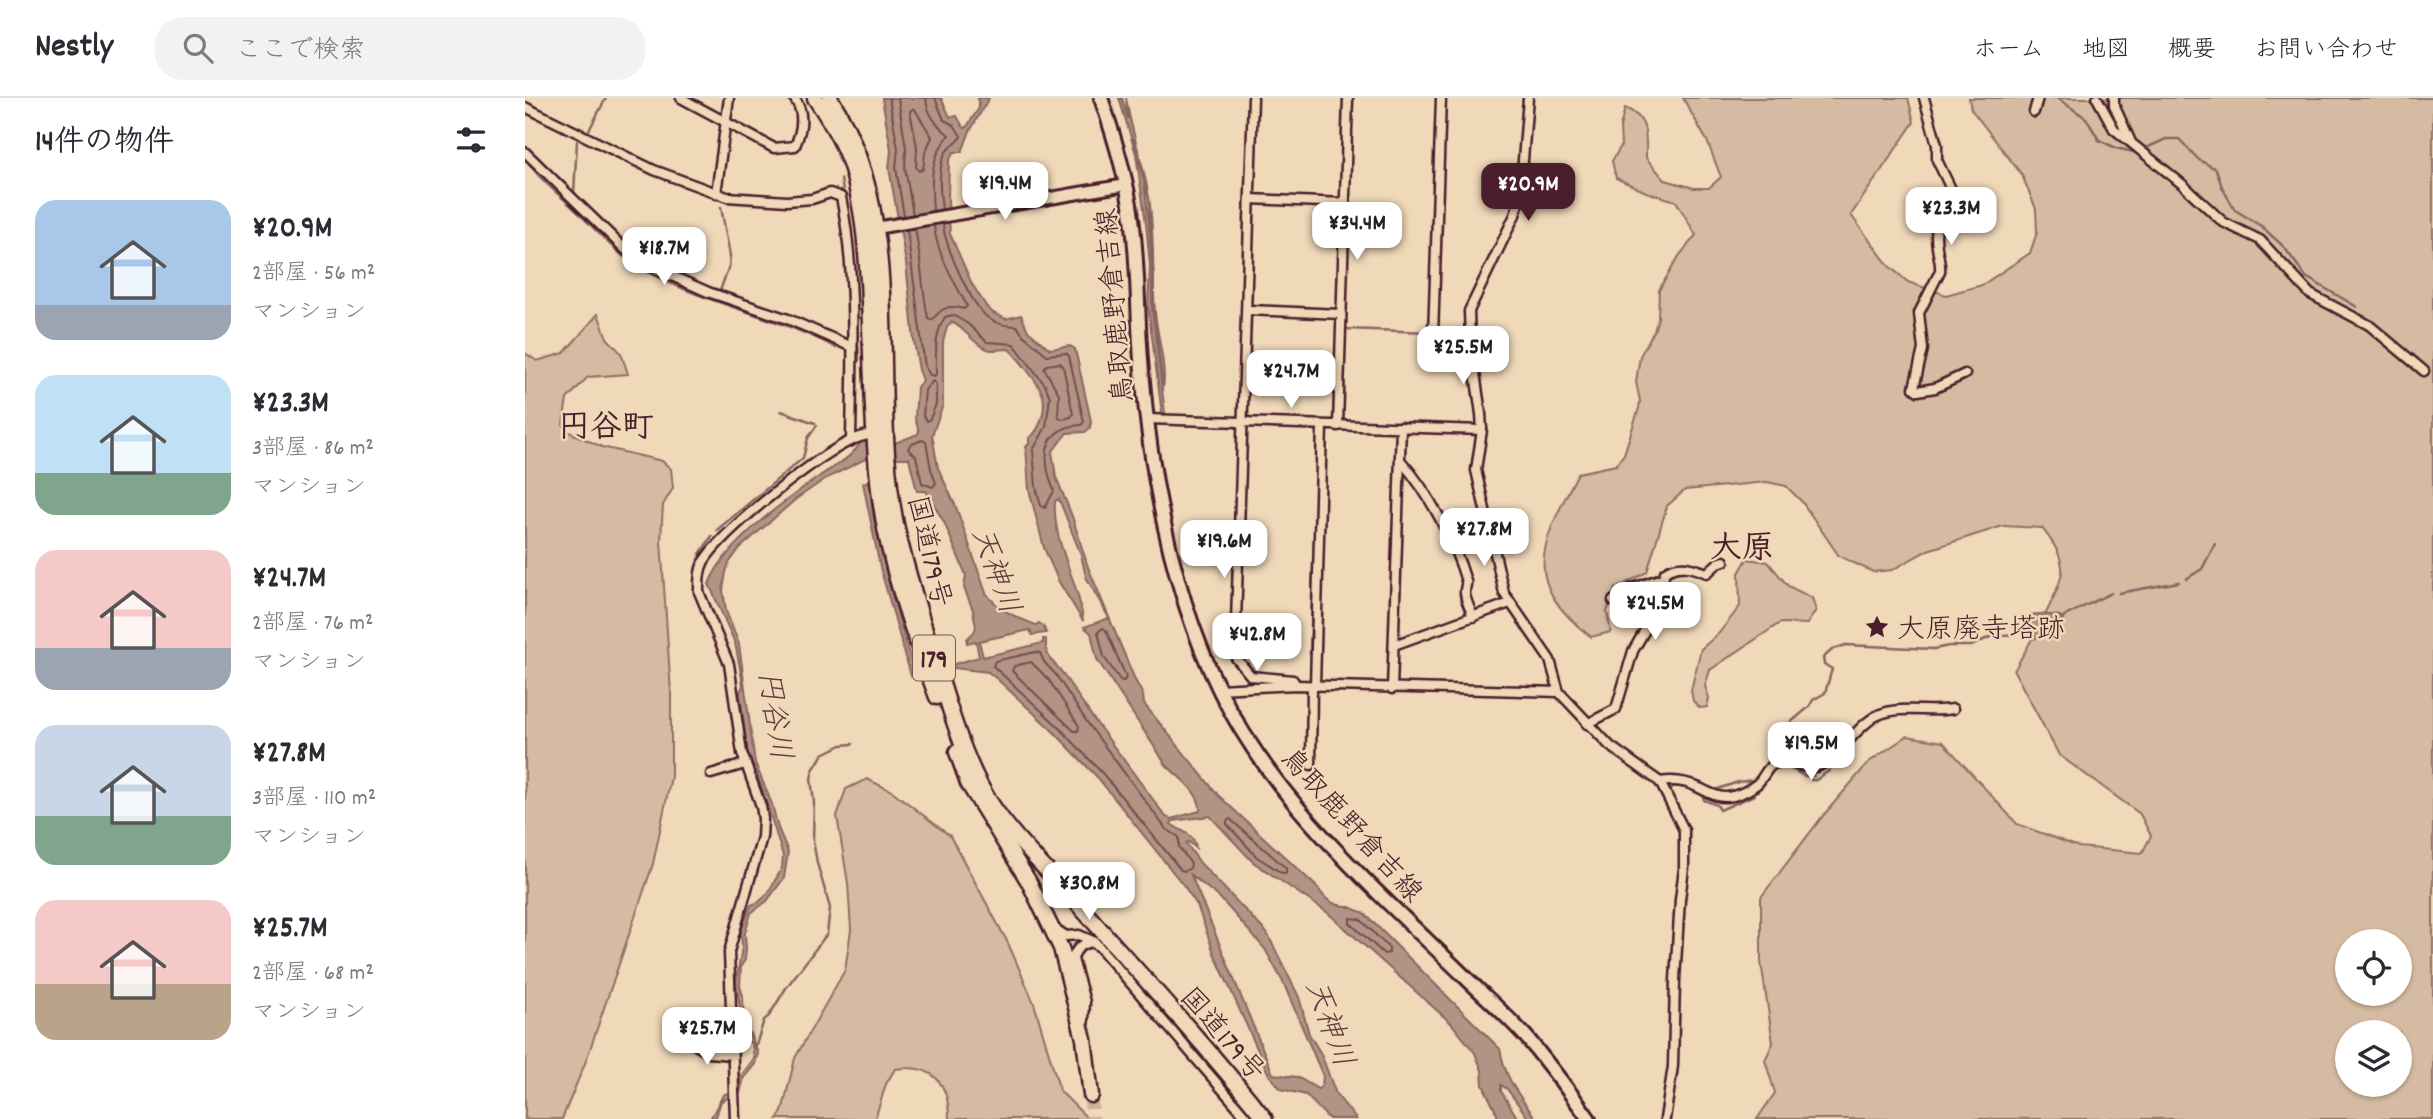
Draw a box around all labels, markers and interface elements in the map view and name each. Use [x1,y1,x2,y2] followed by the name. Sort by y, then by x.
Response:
[155,17,645,80] search box
[35,25,113,72] text: Nestly
[179,29,217,67] icon: search
[235,33,365,70] text: ここで検索
[1973,34,2044,68] text: ホーム
[2082,34,2130,68] text: 地図
[2168,34,2216,68] text: 概要
[2254,34,2398,68] text: お問い合わせ
[452,121,490,159] icon: filters
[35,123,174,166] text: 14件の物件
[948,162,1062,222] pin: ¥19.4M
[1471,164,1585,223] pin: ¥20.9M
[978,168,1032,201] text: ¥19.4M
[1497,169,1559,202] text: ¥20.9M
[1894,188,2008,247] pin: ¥23.3M
[1922,193,1980,226] text: ¥23.3M
[1300,202,1414,262] pin: ¥34.4M
[1090,206,1146,405] street label: 鳥取鹿野倉吉線
[1328,208,1386,241] text: ¥34.4M
[252,209,332,252] text: ¥20.9M
[91,228,175,312] icon: home
[607,228,721,287] pin: ¥18.7M
[638,233,690,266] text: ¥18.7M
[252,258,375,291] text: 2部屋 · 56 m²
[252,297,366,330] text: マンション
[1406,327,1520,386] pin: ¥25.5M
[1433,332,1493,365] text: ¥25.5M
[1234,350,1348,410] pin: ¥24.7M
[1263,356,1319,389] text: ¥24.7M
[252,384,329,427] text: ¥23.3M
[91,403,175,487] icon: home
[558,407,654,453] district label: 円谷町
[252,433,374,466] text: 3部屋 · 86 m²
[252,472,366,505] text: マンション
[894,492,958,612] street label: 国道179号
[1427,508,1541,568] pin: ¥27.8M
[1456,514,1512,547] text: ¥27.8M
[1167,520,1281,580] pin: ¥19.6M
[957,522,1028,621] water label: 天神川
[1196,526,1252,559] text: ¥19.6M
[1710,528,1774,574] district label: 大原
[252,559,326,602] text: ¥24.7M
[91,578,175,662] icon: home
[1598,582,1712,642] pin: ¥24.5M
[1626,588,1684,621] text: ¥24.5M
[252,608,373,641] text: 2部屋 · 76 m²
[1897,612,2065,652] place label: 大原廃寺塔跡
[1863,613,1891,641] place icon: 大原廃寺塔跡
[1200,614,1314,673] pin: ¥42.8M
[1228,619,1286,652] text: ¥42.8M
[913,636,955,680] road number: 179
[252,647,366,680] text: マンション
[743,668,800,764] water label: 円谷川
[1754,722,1868,782] pin: ¥19.5M
[1784,728,1838,761] text: ¥19.5M
[252,734,326,777] text: ¥27.8M
[1269,741,1430,914] street label: 鳥取鹿野倉吉線
[91,753,175,837] icon: home
[252,783,376,816] text: 3部屋 · 110 m²
[252,822,366,855] text: マンション
[1032,862,1146,922] pin: ¥30.8M
[1059,868,1119,901] text: ¥30.8M
[252,909,328,952] text: ¥25.7M
[91,928,175,1012] icon: home
[2335,929,2412,1097] map controls
[2335,929,2412,1006] button: locate
[252,958,374,991] text: 2部屋 · 68 m²
[1291,975,1362,1074] water label: 天神川
[1168,980,1273,1092] street label: 国道179号
[252,997,366,1030] text: マンション
[650,1007,764,1067] pin: ¥25.7M
[678,1013,736,1046] text: ¥25.7M
[2335,1020,2412,1097] button: layers

